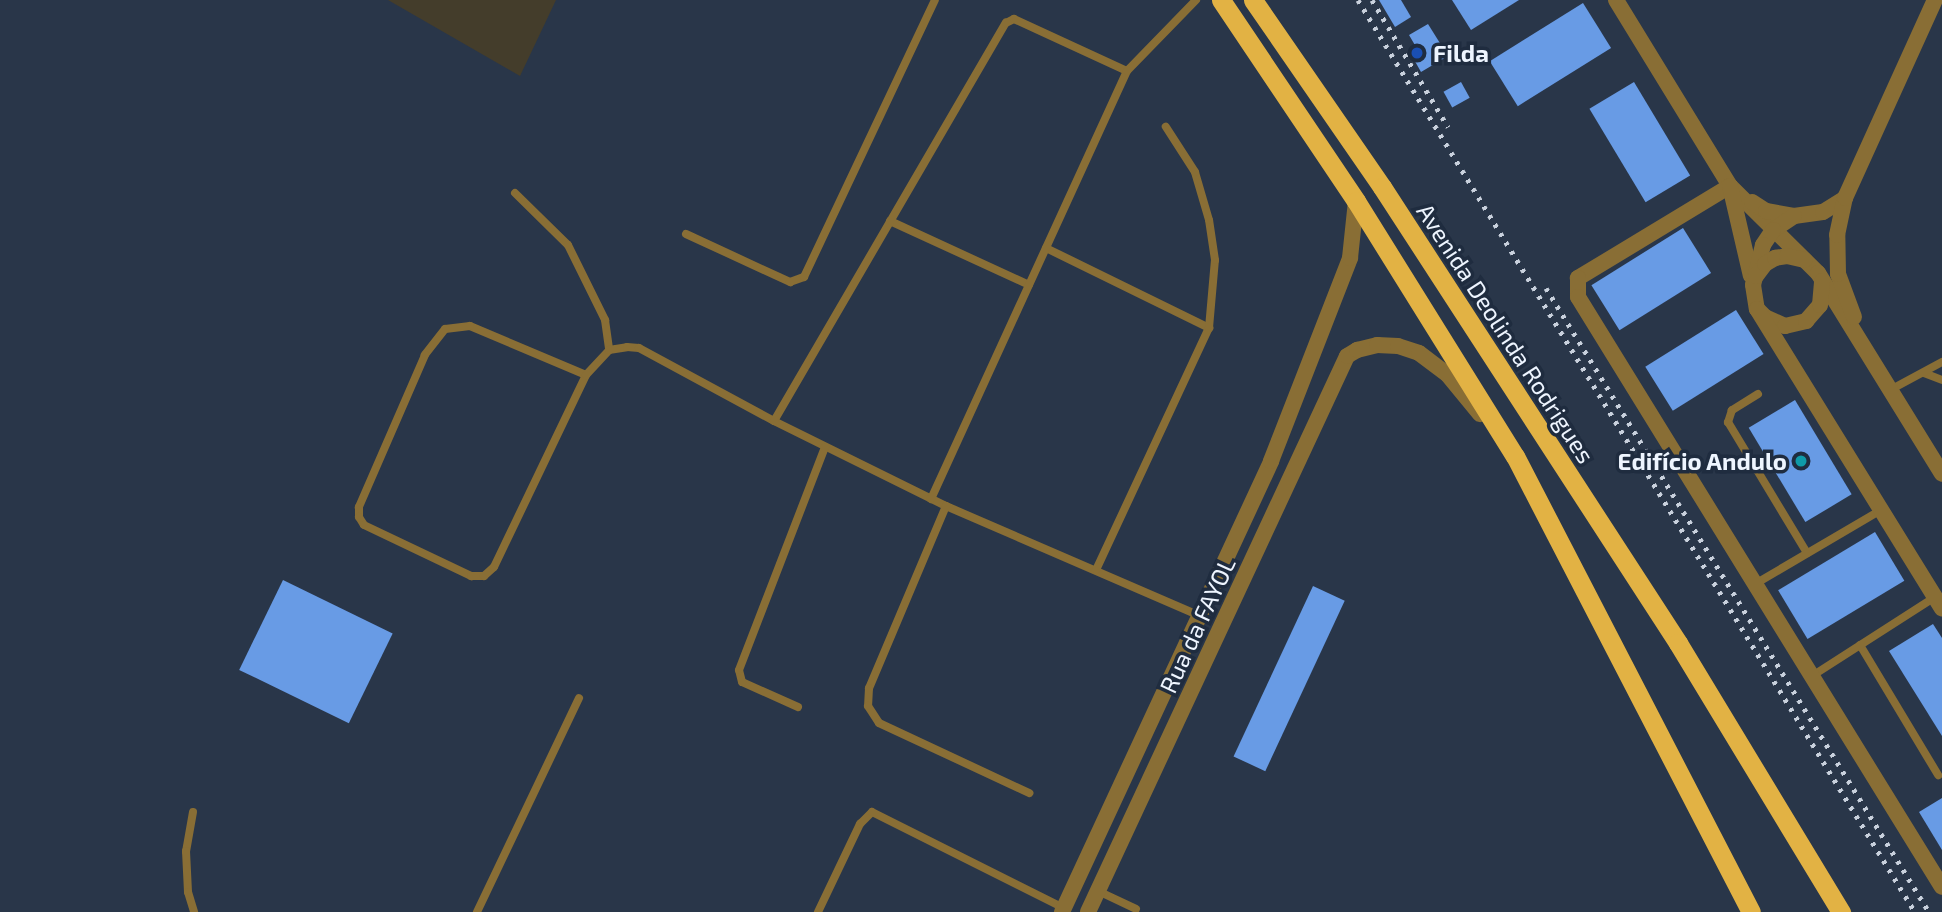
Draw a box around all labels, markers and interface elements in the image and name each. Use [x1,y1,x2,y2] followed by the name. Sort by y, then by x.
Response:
[1433,39,1489,67] place label: Filda
[1407,43,1427,63] marker: Filda
[1411,198,1601,468] street label: Avenida Deolinda Rodrigues
[1617,447,1787,475] place label: Edifício Andulo
[1793,453,1809,469] marker: Edifício Andulo
[1153,553,1241,697] street label: Rua da FAYOL

